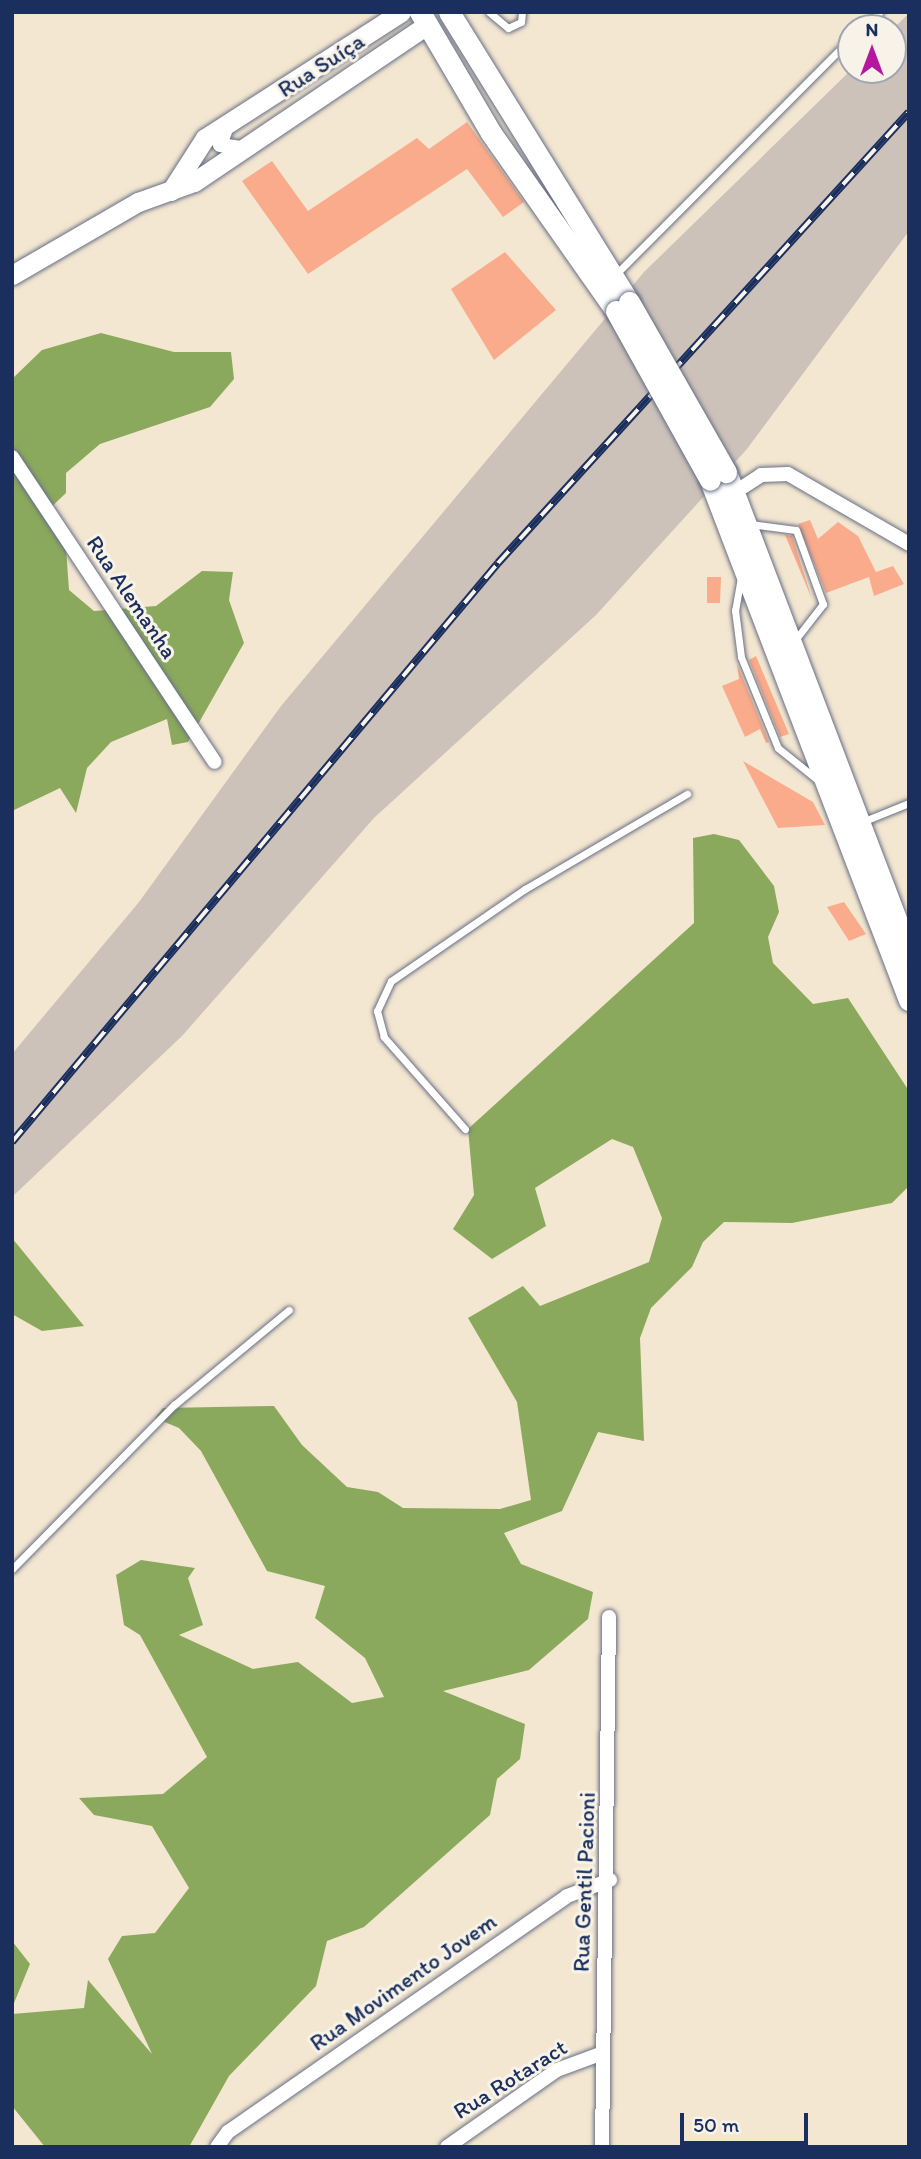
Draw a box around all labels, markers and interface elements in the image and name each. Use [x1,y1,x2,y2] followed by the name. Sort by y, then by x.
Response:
[837,14,907,84] north arrow
[866,18,878,41] text: N
[273,27,369,103] street label: Rua Suíça
[81,530,183,664] street label: Rua Alemanha
[567,1792,601,1972] street label: Rua Gentil Pacioni
[305,1907,501,2057] street label: Rua Movimento Jovem
[448,2033,572,2125] street label: Rua Rotaract
[683,2100,811,2144] scale bar
[693,2112,739,2137] text: 50 m

